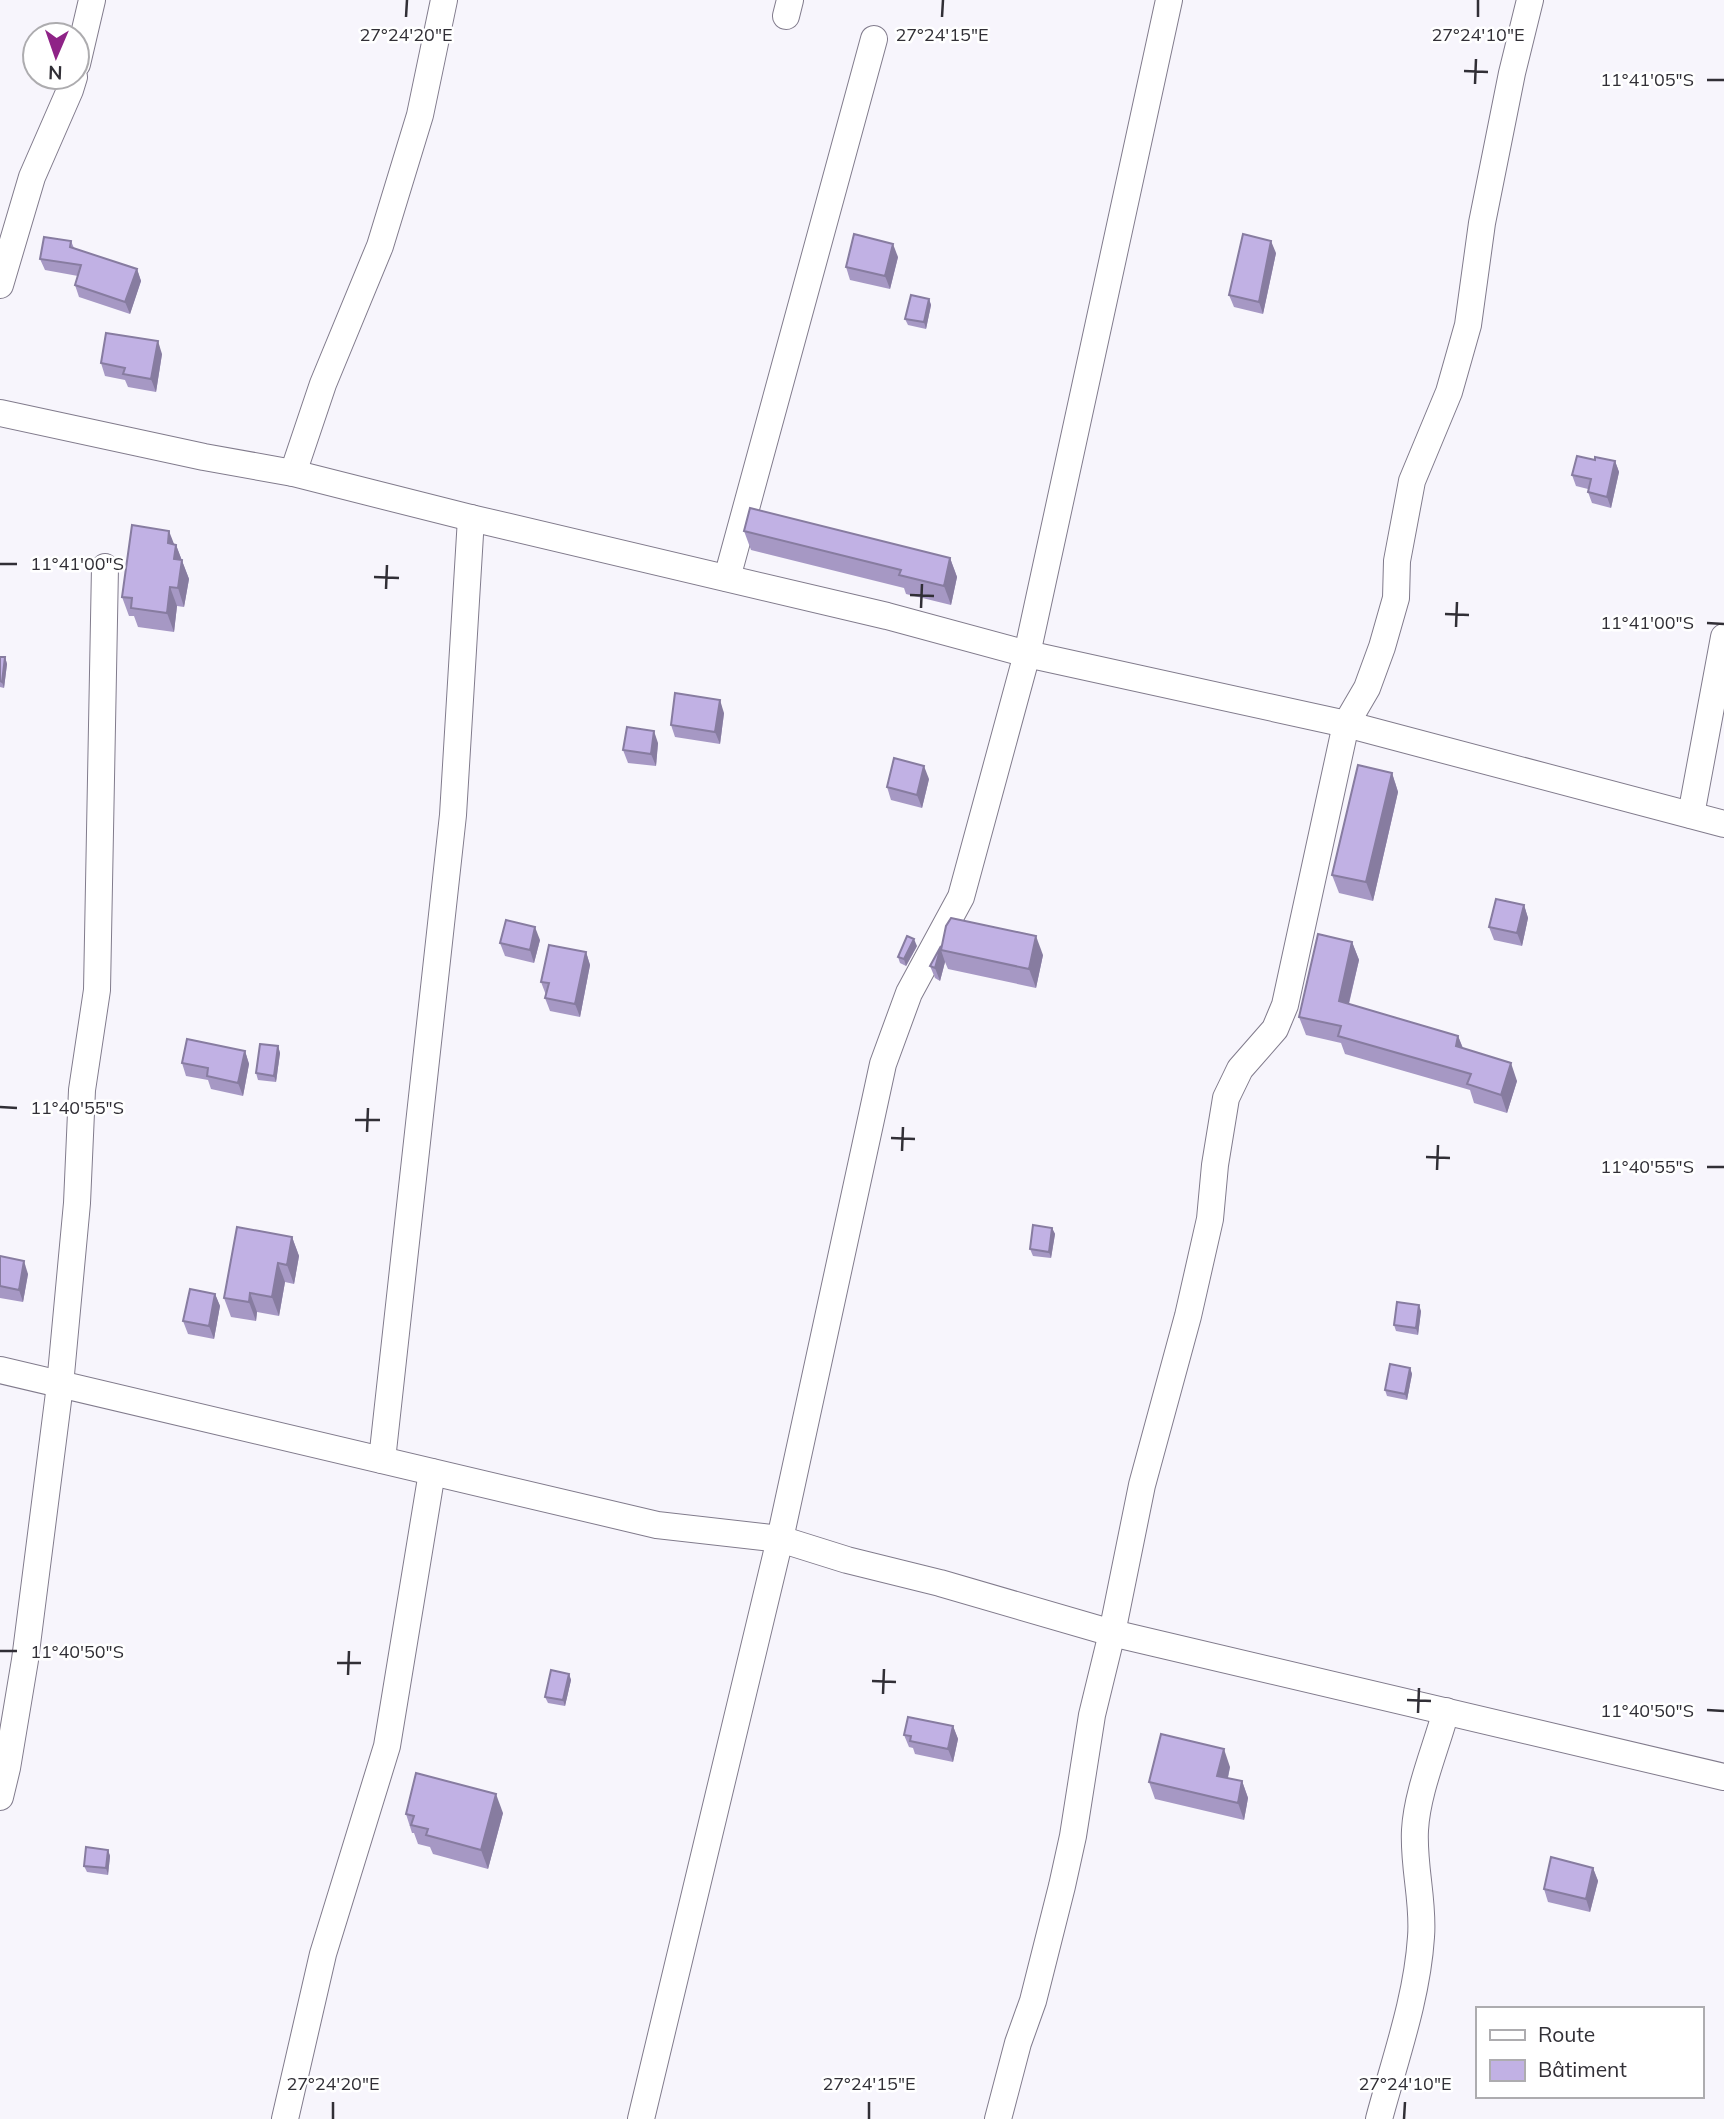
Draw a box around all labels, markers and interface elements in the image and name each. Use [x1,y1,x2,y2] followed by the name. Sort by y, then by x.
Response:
[21,21,91,91] north arrow
[359,23,453,46] text: 27°24'20"E
[895,23,989,46] text: 27°24'15"E
[1431,23,1525,46] text: 27°24'10"E
[48,61,63,85] text: N
[1600,68,1694,91] text: 11°41'05"S
[30,552,124,575] text: 11°41'00"S
[1600,611,1694,634] text: 11°41'00"S
[30,1096,124,1119] text: 11°40'55"S
[1600,1155,1694,1178] text: 11°40'55"S
[30,1640,124,1663] text: 11°40'50"S
[1600,1699,1694,1722] text: 11°40'50"S
[1476,2007,1703,2098] legend
[1538,2021,1595,2047] text: Route
[1538,2056,1627,2082] text: Bâtiment
[286,2072,380,2095] text: 27°24'20"E
[822,2072,916,2095] text: 27°24'15"E
[1358,2072,1452,2095] text: 27°24'10"E

